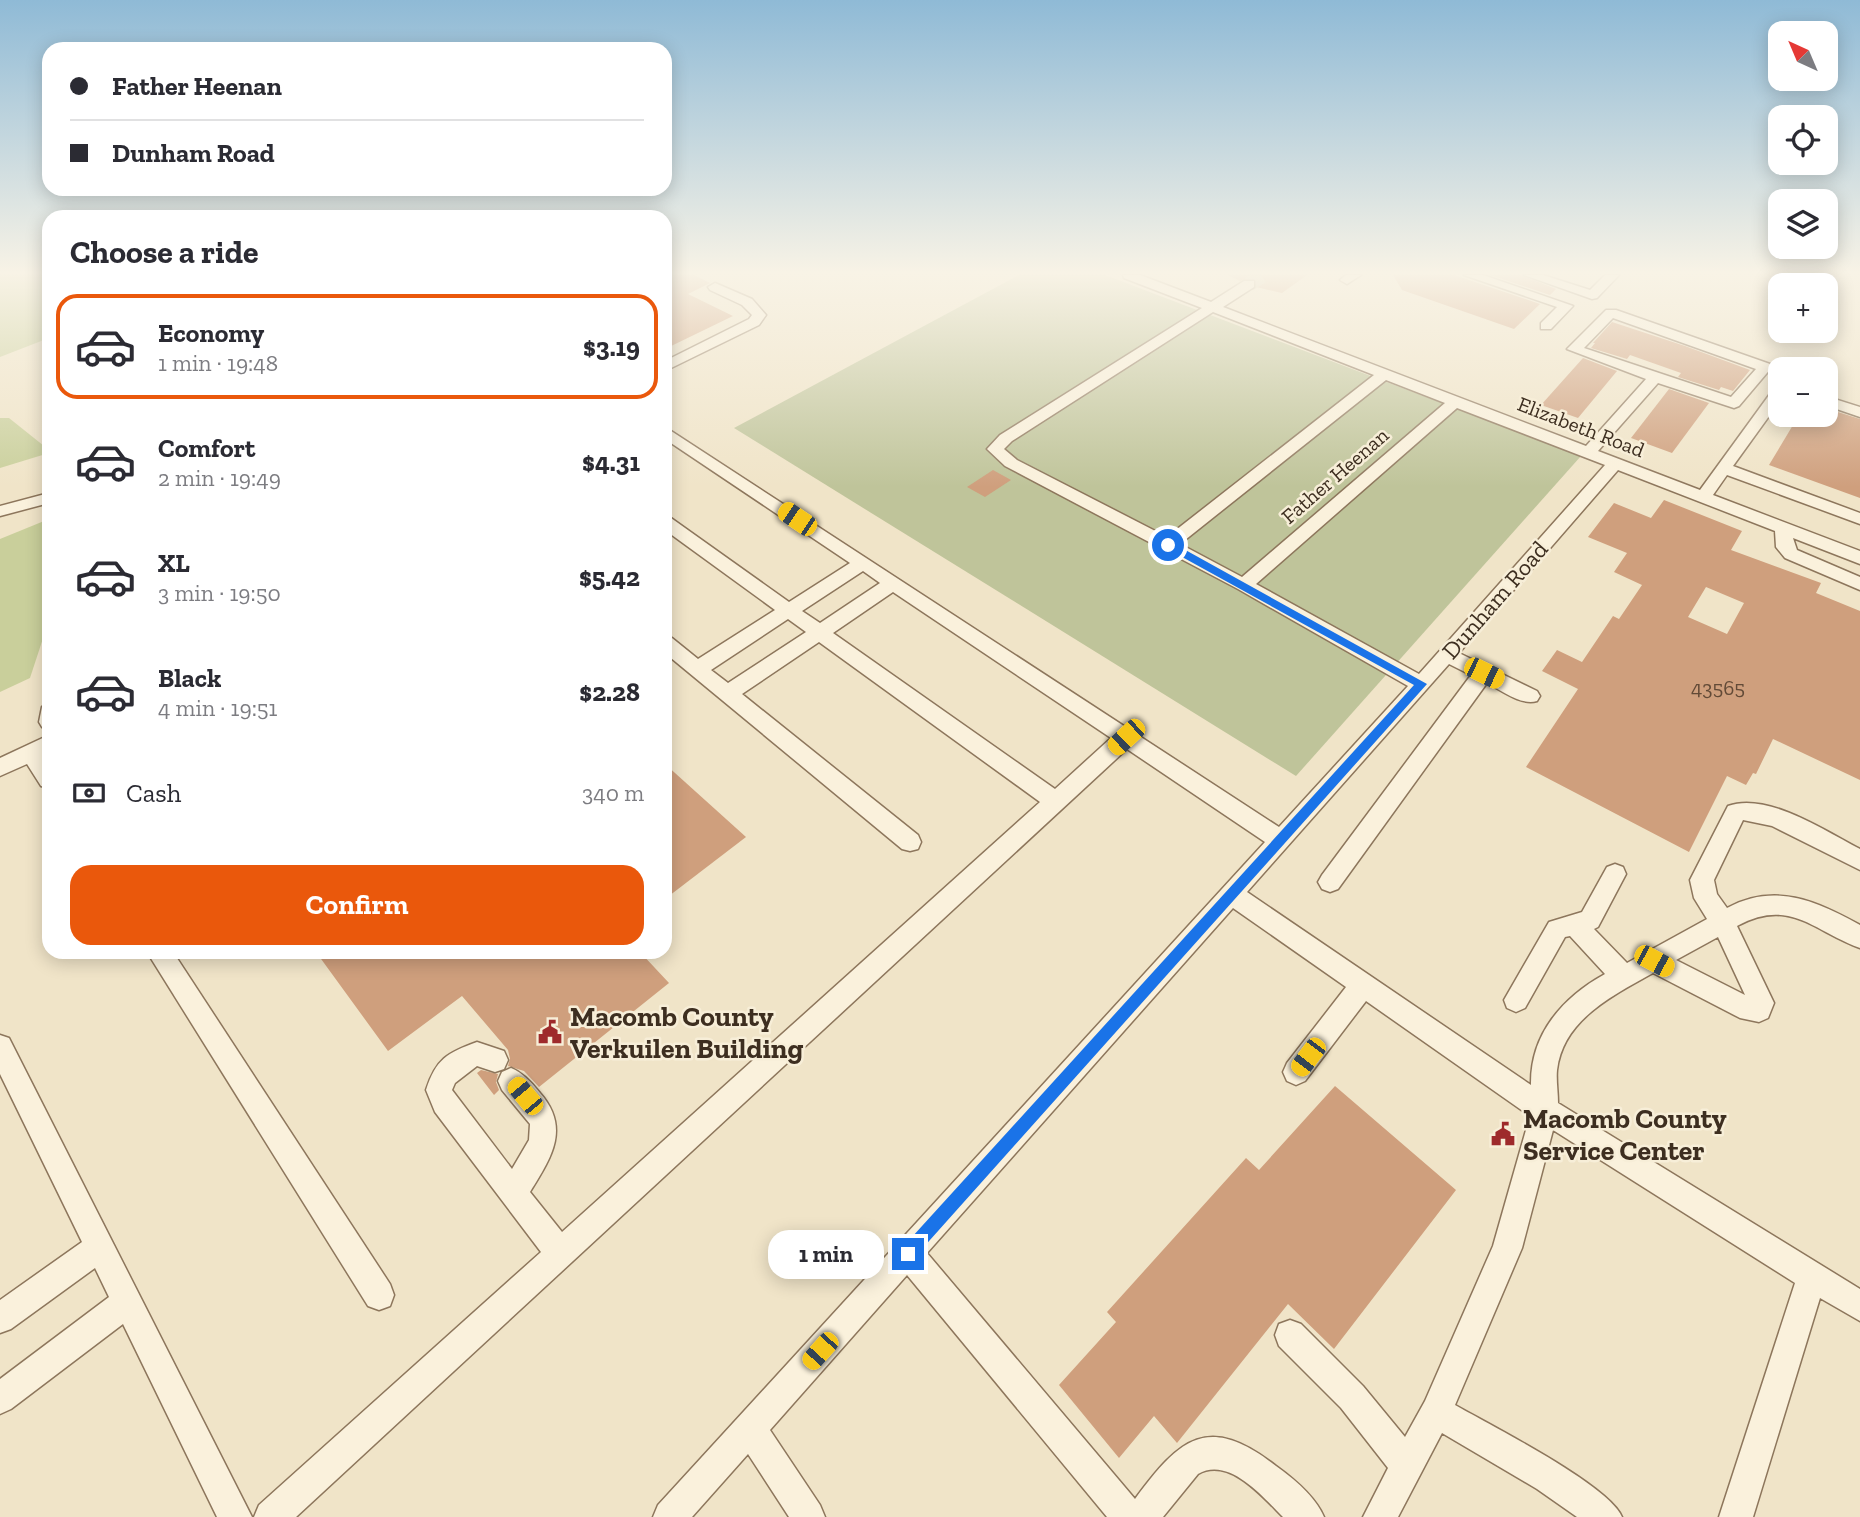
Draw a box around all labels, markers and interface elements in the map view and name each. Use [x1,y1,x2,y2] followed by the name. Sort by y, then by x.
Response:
[1768,21,1838,91] north arrow
[1768,21,1838,427] map controls
[112,70,282,102] text: Father Heenan
[1768,105,1838,175] button: locate
[112,137,275,169] text: Dunham Road
[1768,189,1838,259] button: layers
[70,233,258,271] text: Choose a ride
[1768,273,1838,343] button: +
[74,315,137,378] icon: car
[158,317,264,349] text: Economy
[583,331,640,363] text: $3.19
[158,349,278,377] text: 1 min · 19:48
[1768,357,1838,427] button: −
[1514,391,1649,462] street label: Elizabeth Road
[1276,422,1393,529] street label: Father Heenan
[74,430,137,493] icon: car
[158,432,255,464] text: Comfort
[582,446,640,478] text: $4.31
[158,464,281,492] text: 2 min · 19:49
[774,499,821,539] car
[1152,529,1184,561] route start
[1435,535,1554,665] street label: Dunham Road
[74,545,137,608] icon: car
[158,547,190,579] text: XL
[579,561,640,593] text: $5.42
[158,579,281,607] text: 3 min · 19:50
[1461,654,1508,692] car
[74,660,137,723] icon: car
[158,662,221,694] text: Black
[1691,675,1745,700] house number: 43565
[579,676,640,708] text: $2.28
[158,694,277,722] text: 4 min · 19:51
[1104,715,1149,759] car
[70,774,108,812] icon: cash
[126,777,181,809] text: Cash
[582,779,644,807] text: 340 m
[70,865,644,945] button: Confirm
[1631,942,1678,980] car
[570,1000,803,1065] place label: Macomb County Verkuilen Building
[536,1018,564,1046] public building icon: Macomb County Verkuilen Building
[1287,1034,1330,1080] car
[504,1073,547,1119] car
[1523,1102,1727,1167] place label: Macomb County Service Center
[1489,1120,1517,1148] public building icon: Macomb County Service Center
[768,1230,884,1278] callout: 1 min
[892,1238,924,1270] route end
[799,1240,853,1268] text: 1 min
[799,1328,842,1374] car

